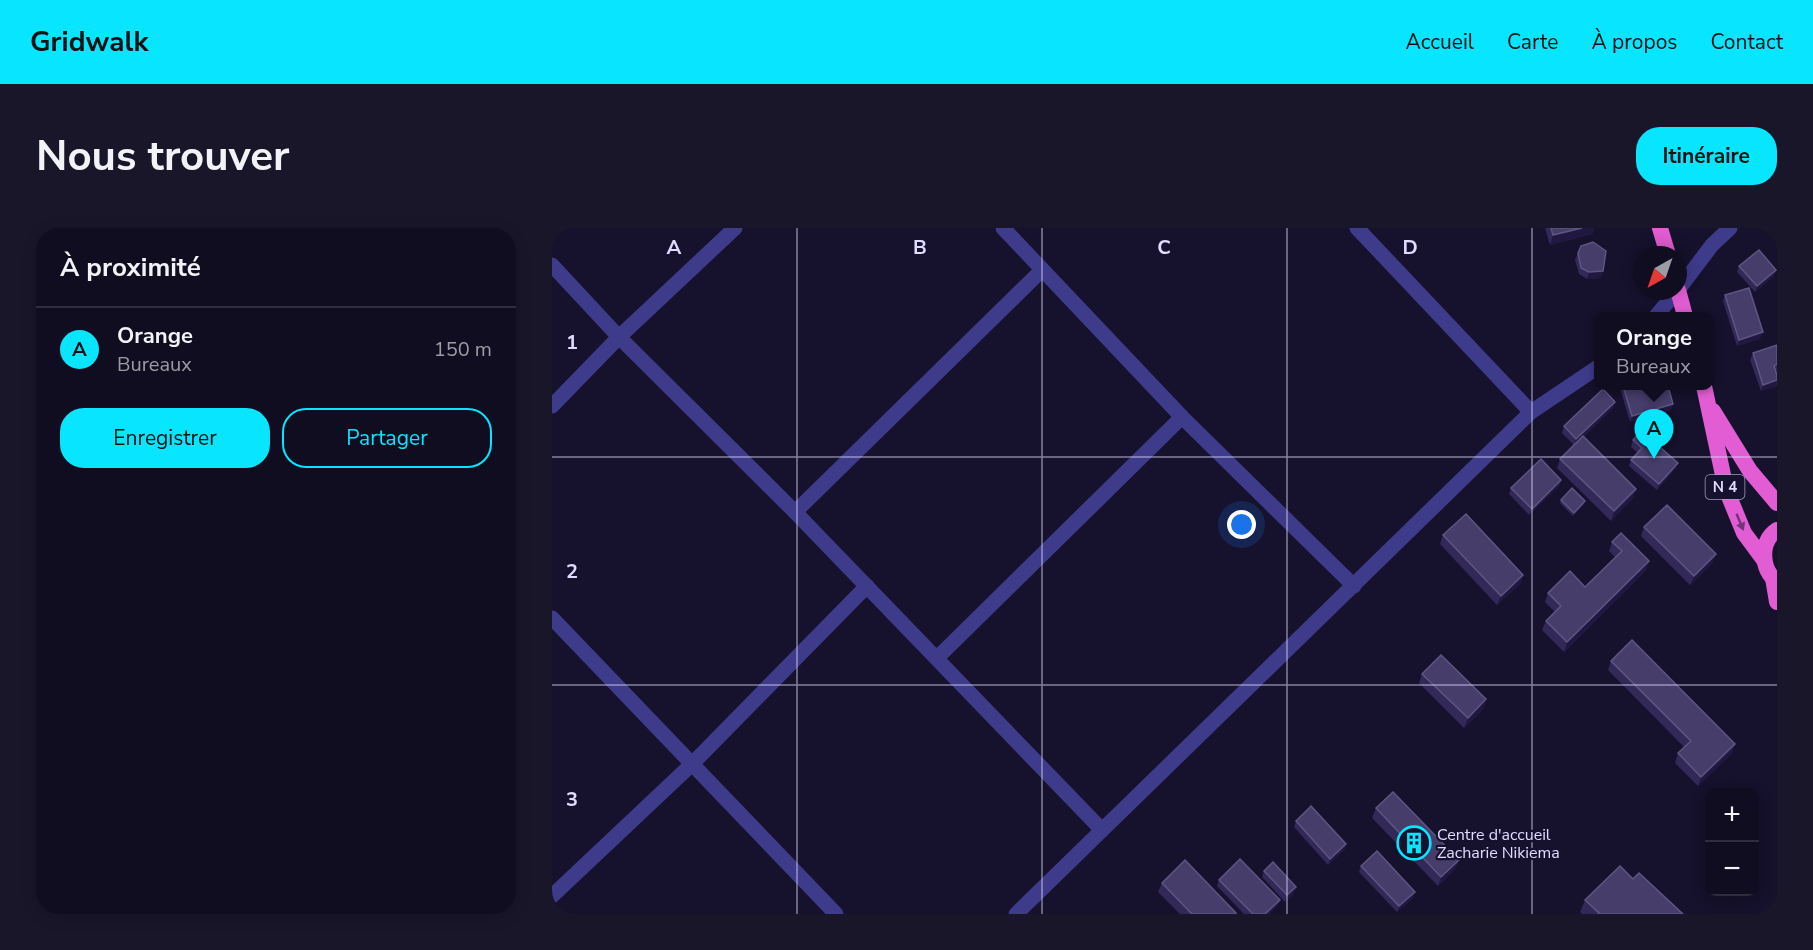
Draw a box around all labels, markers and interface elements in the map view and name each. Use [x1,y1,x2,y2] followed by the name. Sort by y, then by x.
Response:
[30,23,148,61] text: Gridwalk
[1405,28,1474,56] text: Accueil
[1507,28,1558,56] text: Carte
[1591,28,1677,56] text: À propos
[1710,28,1783,56] text: Contact
[1636,127,1777,185] button: Itinéraire
[36,128,289,185] text: Nous trouver
[667,234,682,261] text: A
[913,234,927,261] text: B
[1157,234,1171,261] text: C
[1402,234,1418,261] text: D
[1633,246,1687,300] north arrow
[60,250,201,285] text: À proximité
[1594,312,1714,390] popup
[117,321,193,351] text: Orange
[1616,323,1692,353] text: Orange
[566,329,578,356] text: 1
[72,336,87,363] text: A
[434,336,492,363] text: 150 m
[117,351,192,378] text: Bureaux
[1616,353,1691,380] text: Bureaux
[60,408,270,468] button: Enregistrer
[282,408,492,468] button: Partager
[1634,410,1674,459] pin: A
[1706,475,1744,499] road number: N 4
[1227,510,1256,539] your location
[1735,514,1745,532] one-way arrow
[566,558,578,585] text: 2
[566,786,578,813] text: 3
[1705,788,1759,896] map controls
[1705,788,1759,842] button: +
[1437,824,1560,864] place label: Centre d'accueil Zacharie Nikiema
[1396,825,1432,861] building icon: Centre d'accueil Zacharie Nikiema
[1705,842,1759,896] button: −

